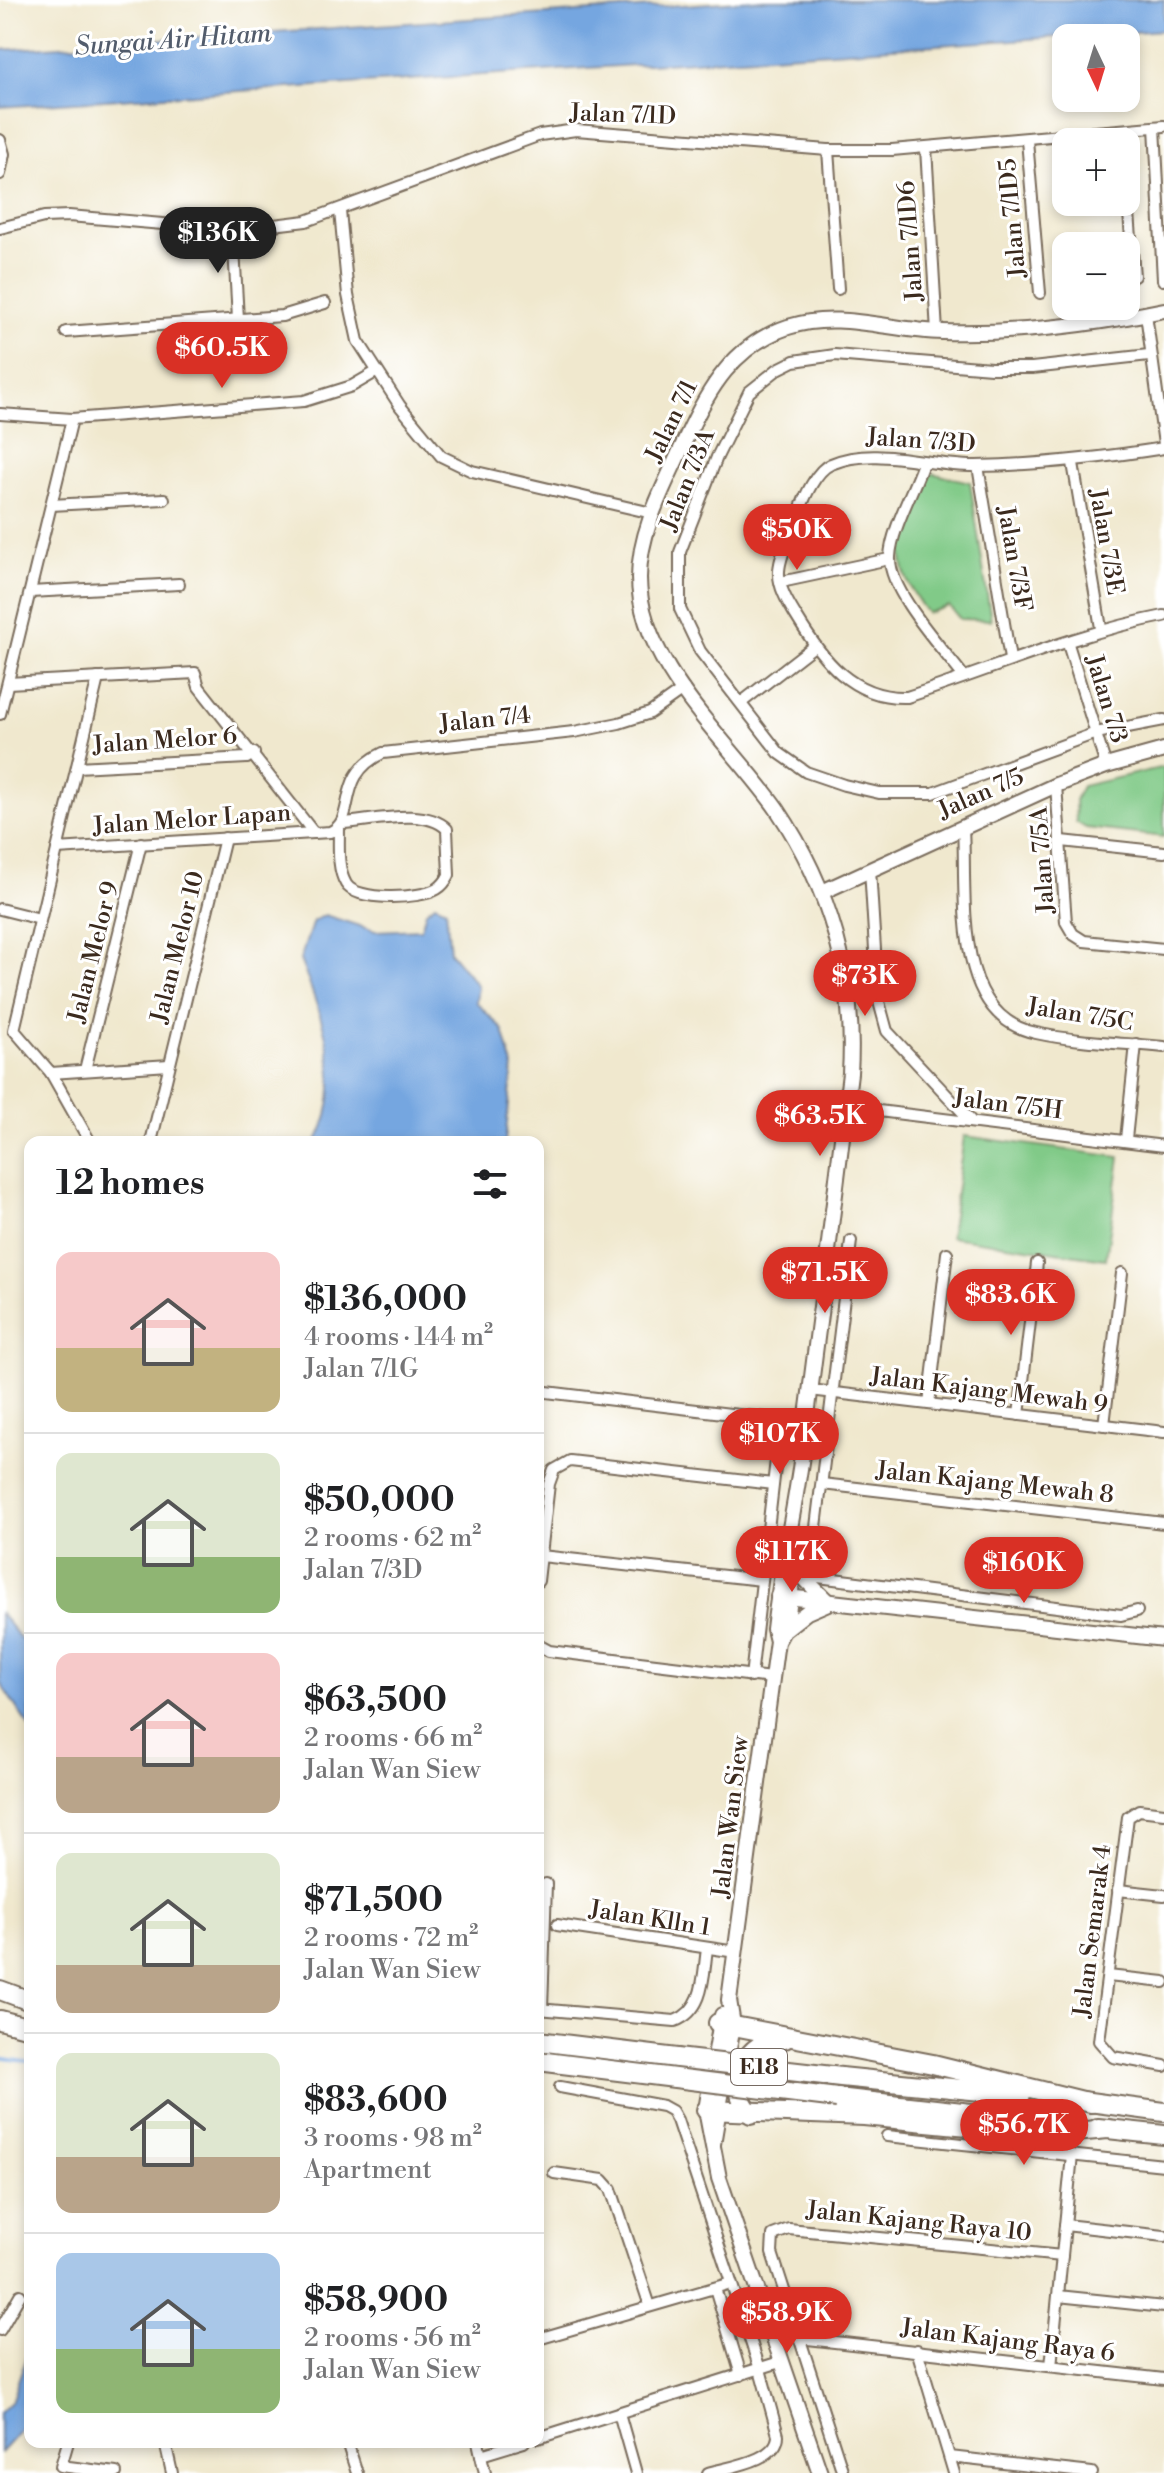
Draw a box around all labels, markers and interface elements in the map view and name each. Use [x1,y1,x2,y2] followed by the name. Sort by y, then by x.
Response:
[73,17,273,63] water label: Sungai Air Hitam
[1052,24,1140,112] north arrow
[1052,24,1140,320] map controls
[568,98,677,132] street label: Jalan 7/1D
[1052,128,1140,216] button: +
[993,157,1033,280] street label: Jalan 7/1D5
[892,180,930,303] street label: Jalan 7/1D6
[162,207,274,275] pin: $136K
[177,217,259,249] text: $136K
[1052,232,1140,320] button: −
[157,322,287,390] pin: $60.5K
[174,332,270,364] text: $60.5K
[639,374,705,468] street label: Jalan 7/1
[864,422,977,460] street label: Jalan 7/3D
[654,424,722,536] street label: Jalan 7/3A
[1082,486,1130,597] street label: Jalan 7/3E
[990,503,1038,614] street label: Jalan 7/3F
[750,504,844,572] pin: $50K
[761,514,833,546] text: $50K
[1078,650,1134,747] street label: Jalan 7/3
[437,700,532,740] street label: Jalan 7/4
[91,721,238,761] street label: Jalan Melor 6
[933,762,1029,827] street label: Jalan 7/5
[91,798,292,842] street label: Jalan Melor Lapan
[1024,805,1062,915] street label: Jalan 7/5A
[144,868,211,1027] street label: Jalan Melor 10
[62,878,126,1027] street label: Jalan Melor 9
[818,950,912,1018] pin: $73K
[831,960,899,992] text: $73K
[1024,992,1135,1038] street label: Jalan 7/5C
[951,1083,1064,1127] street label: Jalan 7/5H
[755,1090,885,1158] pin: $63.5K
[774,1100,866,1132] text: $63.5K
[468,1162,512,1206] icon: filters
[56,1163,205,1205] text: 12 homes
[760,1247,890,1315] pin: $71.5K
[781,1257,869,1289] text: $71.5K
[946,1269,1076,1337] pin: $83.6K
[304,1279,467,1321] text: $136,000
[965,1279,1057,1311] text: $83.6K
[120,1284,216,1380] icon: home
[304,1321,493,1353] text: 4 rooms · 144 m²
[304,1353,418,1385] text: Jalan 7/1G
[868,1361,1109,1420] street label: Jalan Kajang Mewah 9
[724,1408,836,1476] pin: $107K
[739,1418,821,1450] text: $107K
[874,1455,1115,1510] street label: Jalan Kajang Mewah 8
[304,1480,455,1522] text: $50,000
[120,1485,216,1581] icon: home
[304,1522,481,1554] text: 2 rooms · 62 m²
[736,1526,848,1594] pin: $117K
[754,1536,830,1568] text: $117K
[968,1537,1080,1605] pin: $160K
[982,1547,1066,1579] text: $160K
[304,1554,422,1586] text: Jalan 7/3D
[304,1680,447,1722] text: $63,500
[120,1685,216,1781] icon: home
[304,1722,482,1754] text: 2 rooms · 66 m²
[706,1733,756,1901] street label: Jalan Wan Siew
[304,1754,480,1786] text: Jalan Wan Siew
[1067,1843,1118,2020] street label: Jalan Semarak 4
[304,1880,443,1922] text: $71,500
[120,1885,216,1981] icon: home
[586,1894,713,1943] street label: Jalan Klln 1
[304,1922,478,1954] text: 2 rooms · 72 m²
[304,1954,480,1986] text: Jalan Wan Siew
[731,2049,787,2085] road number: E18
[304,2080,448,2122] text: $83,600
[120,2085,216,2181] icon: home
[959,2099,1089,2167] pin: $56.7K
[978,2109,1070,2141] text: $56.7K
[304,2122,482,2154] text: 3 rooms · 98 m²
[304,2154,432,2186] text: Apartment
[804,2195,1033,2249] street label: Jalan Kajang Raya 10
[304,2280,448,2322] text: $58,900
[120,2285,216,2381] icon: home
[722,2287,852,2355] pin: $58.9K
[741,2297,833,2329] text: $58.9K
[898,2313,1117,2369] street label: Jalan Kajang Raya 6
[304,2322,481,2354] text: 2 rooms · 56 m²
[304,2354,480,2386] text: Jalan Wan Siew

